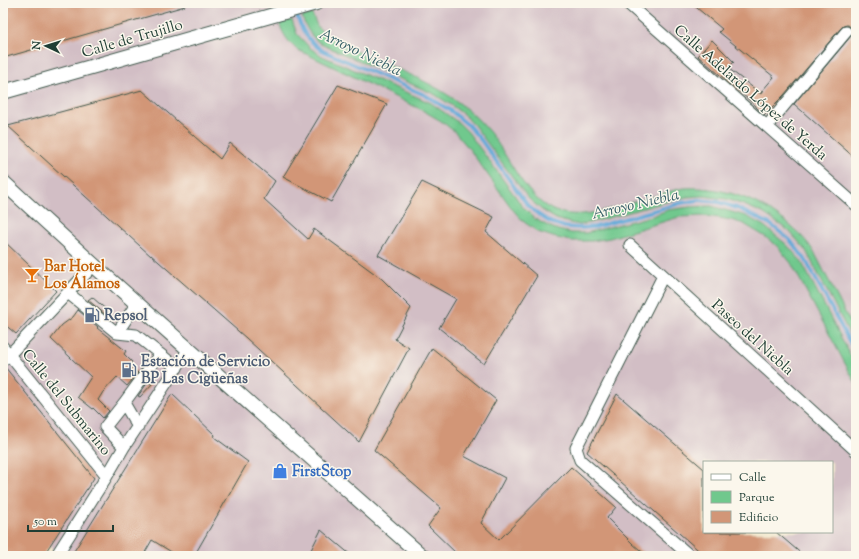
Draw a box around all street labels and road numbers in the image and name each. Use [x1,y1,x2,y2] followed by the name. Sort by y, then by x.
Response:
[79,15,185,64] street label: Calle de Trujillo
[669,21,831,166] street label: Calle Adelardo López de Yerda
[706,295,798,381] street label: Paseo del Niebla
[16,345,115,461] street label: Calle del Submarino

